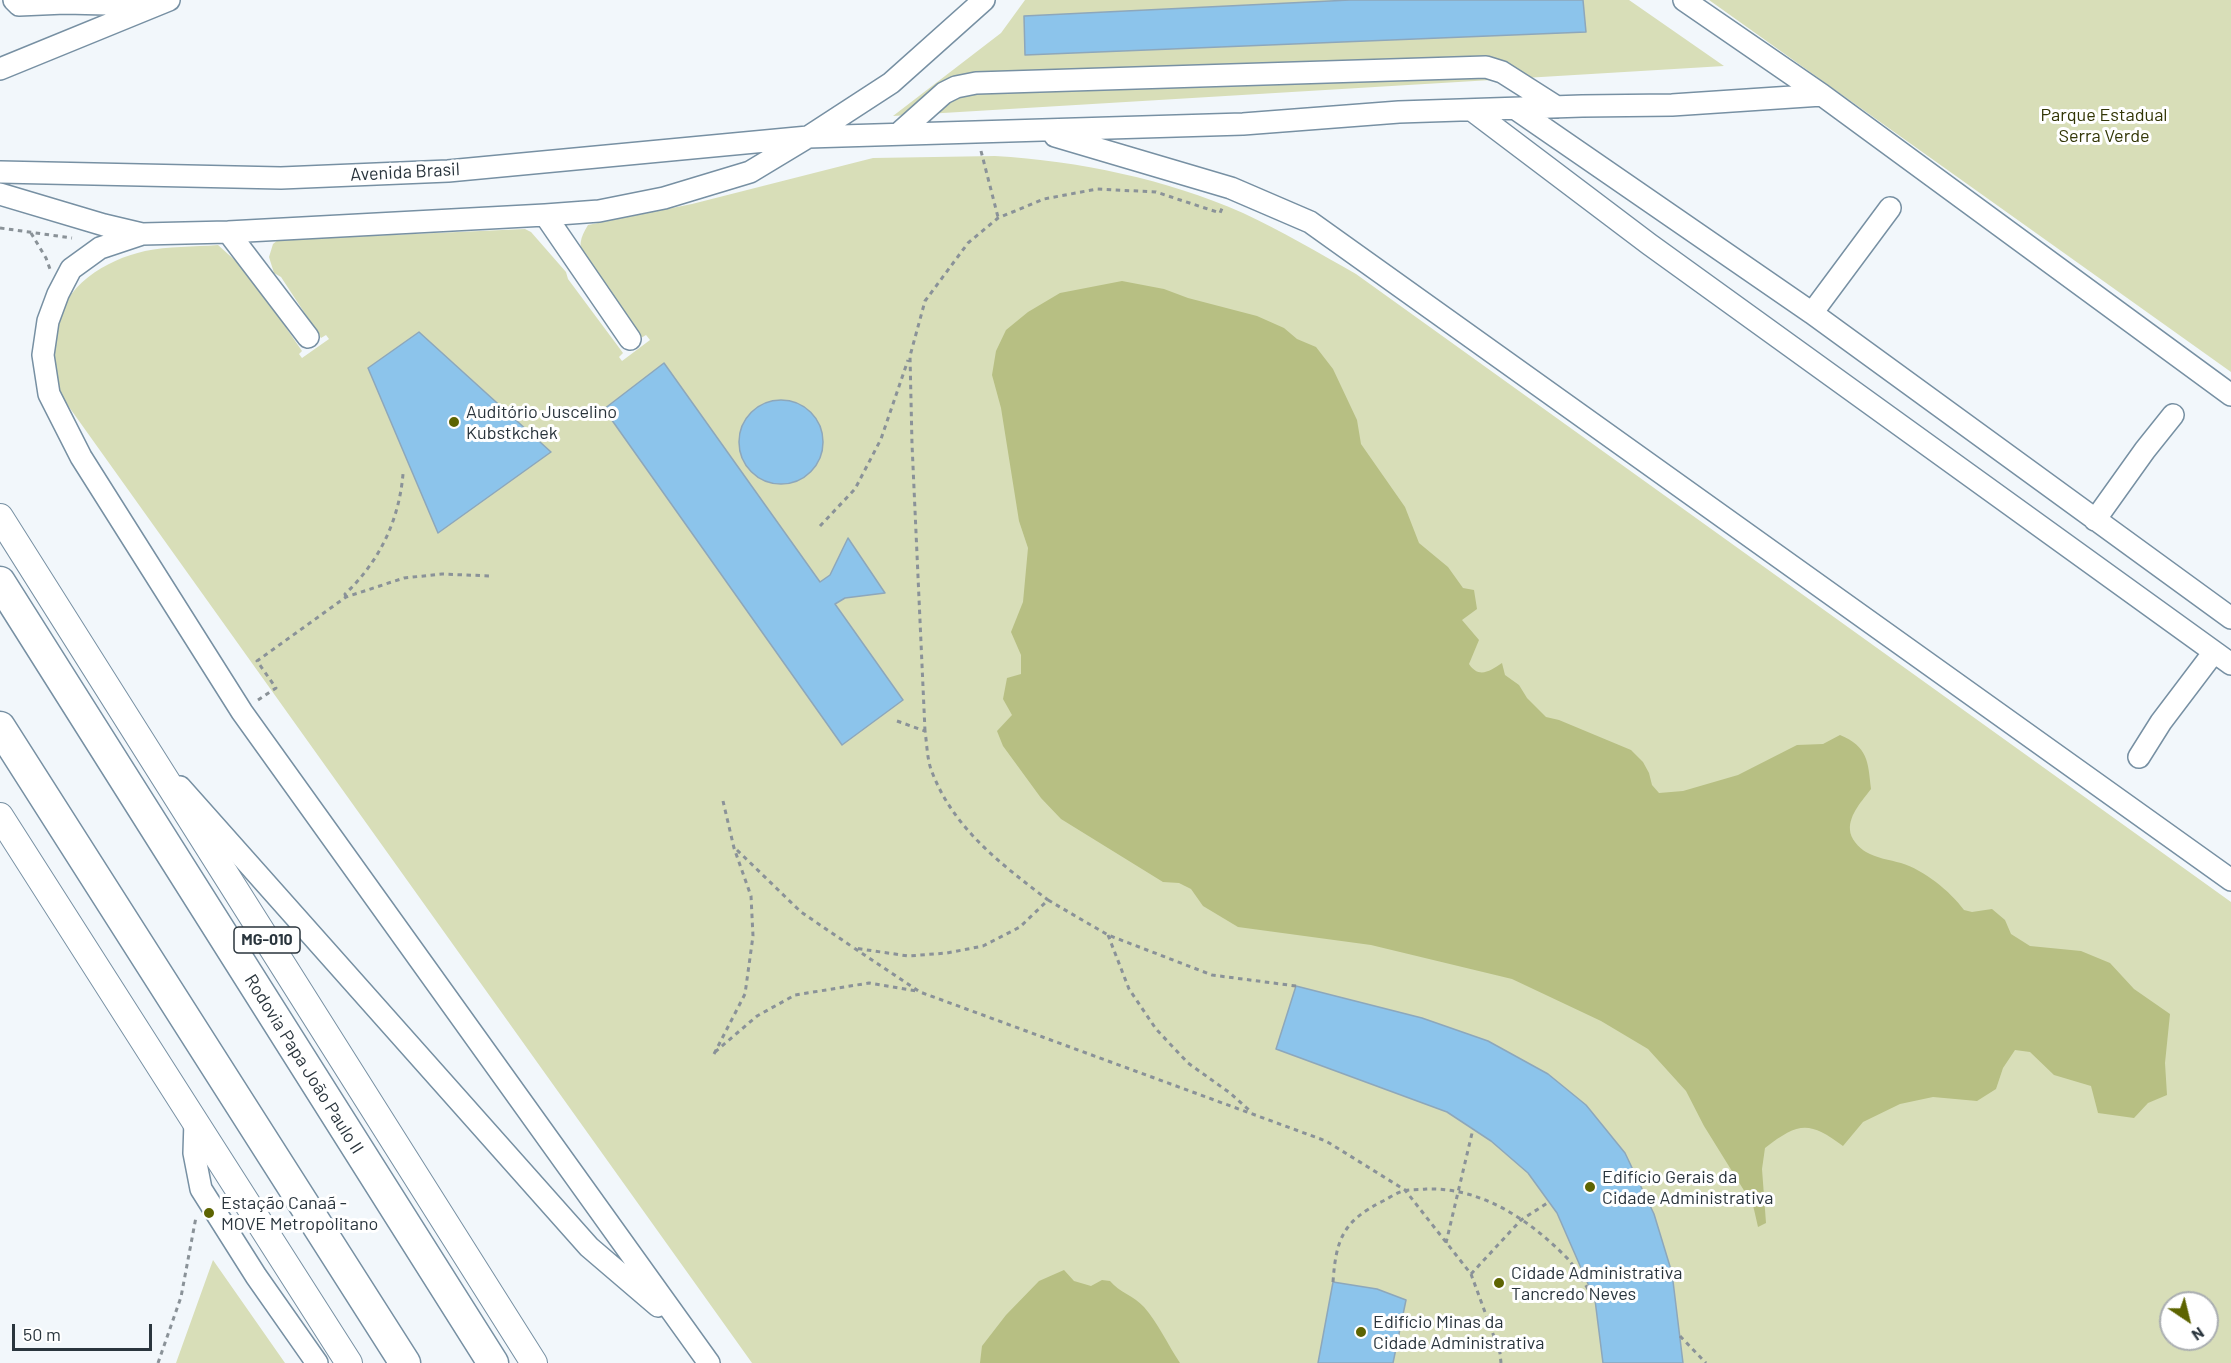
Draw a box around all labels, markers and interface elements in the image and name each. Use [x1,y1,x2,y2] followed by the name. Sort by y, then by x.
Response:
[2040,104,2168,146] park label: Parque Estadual Serra Verde
[350,158,460,186] street label: Avenida Brasil
[466,401,617,444] place label: Auditório Juscelino Kubstkchek
[447,415,461,429] marker: Auditório Juscelino Kubstkchek
[234,927,300,953] road number: MG-010
[240,970,368,1158] street label: Rodovia Papa João Paulo II
[1602,1166,1773,1208] place label: Edifício Gerais da Cidade Administrativa
[1583,1180,1597,1194] marker: Edifício Gerais da Cidade Administrativa
[221,1192,378,1234] place label: Estação Canaã - MOVE Metropolitano
[202,1206,216,1220] marker: Estação Canaã - MOVE Metropolitano
[1511,1262,1682,1304] place label: Cidade Administrativa Tancredo Neves
[1492,1276,1506,1290] marker: Cidade Administrativa Tancredo Neves
[2159,1291,2219,1351] north arrow
[1373,1311,1544,1354] place label: Edifício Minas da Cidade Administrativa
[15,1312,154,1350] scale bar
[23,1323,61,1345] text: 50 m
[2189,1324,2208,1345] text: N
[1354,1325,1368,1339] marker: Edifício Minas da Cidade Administrativa

